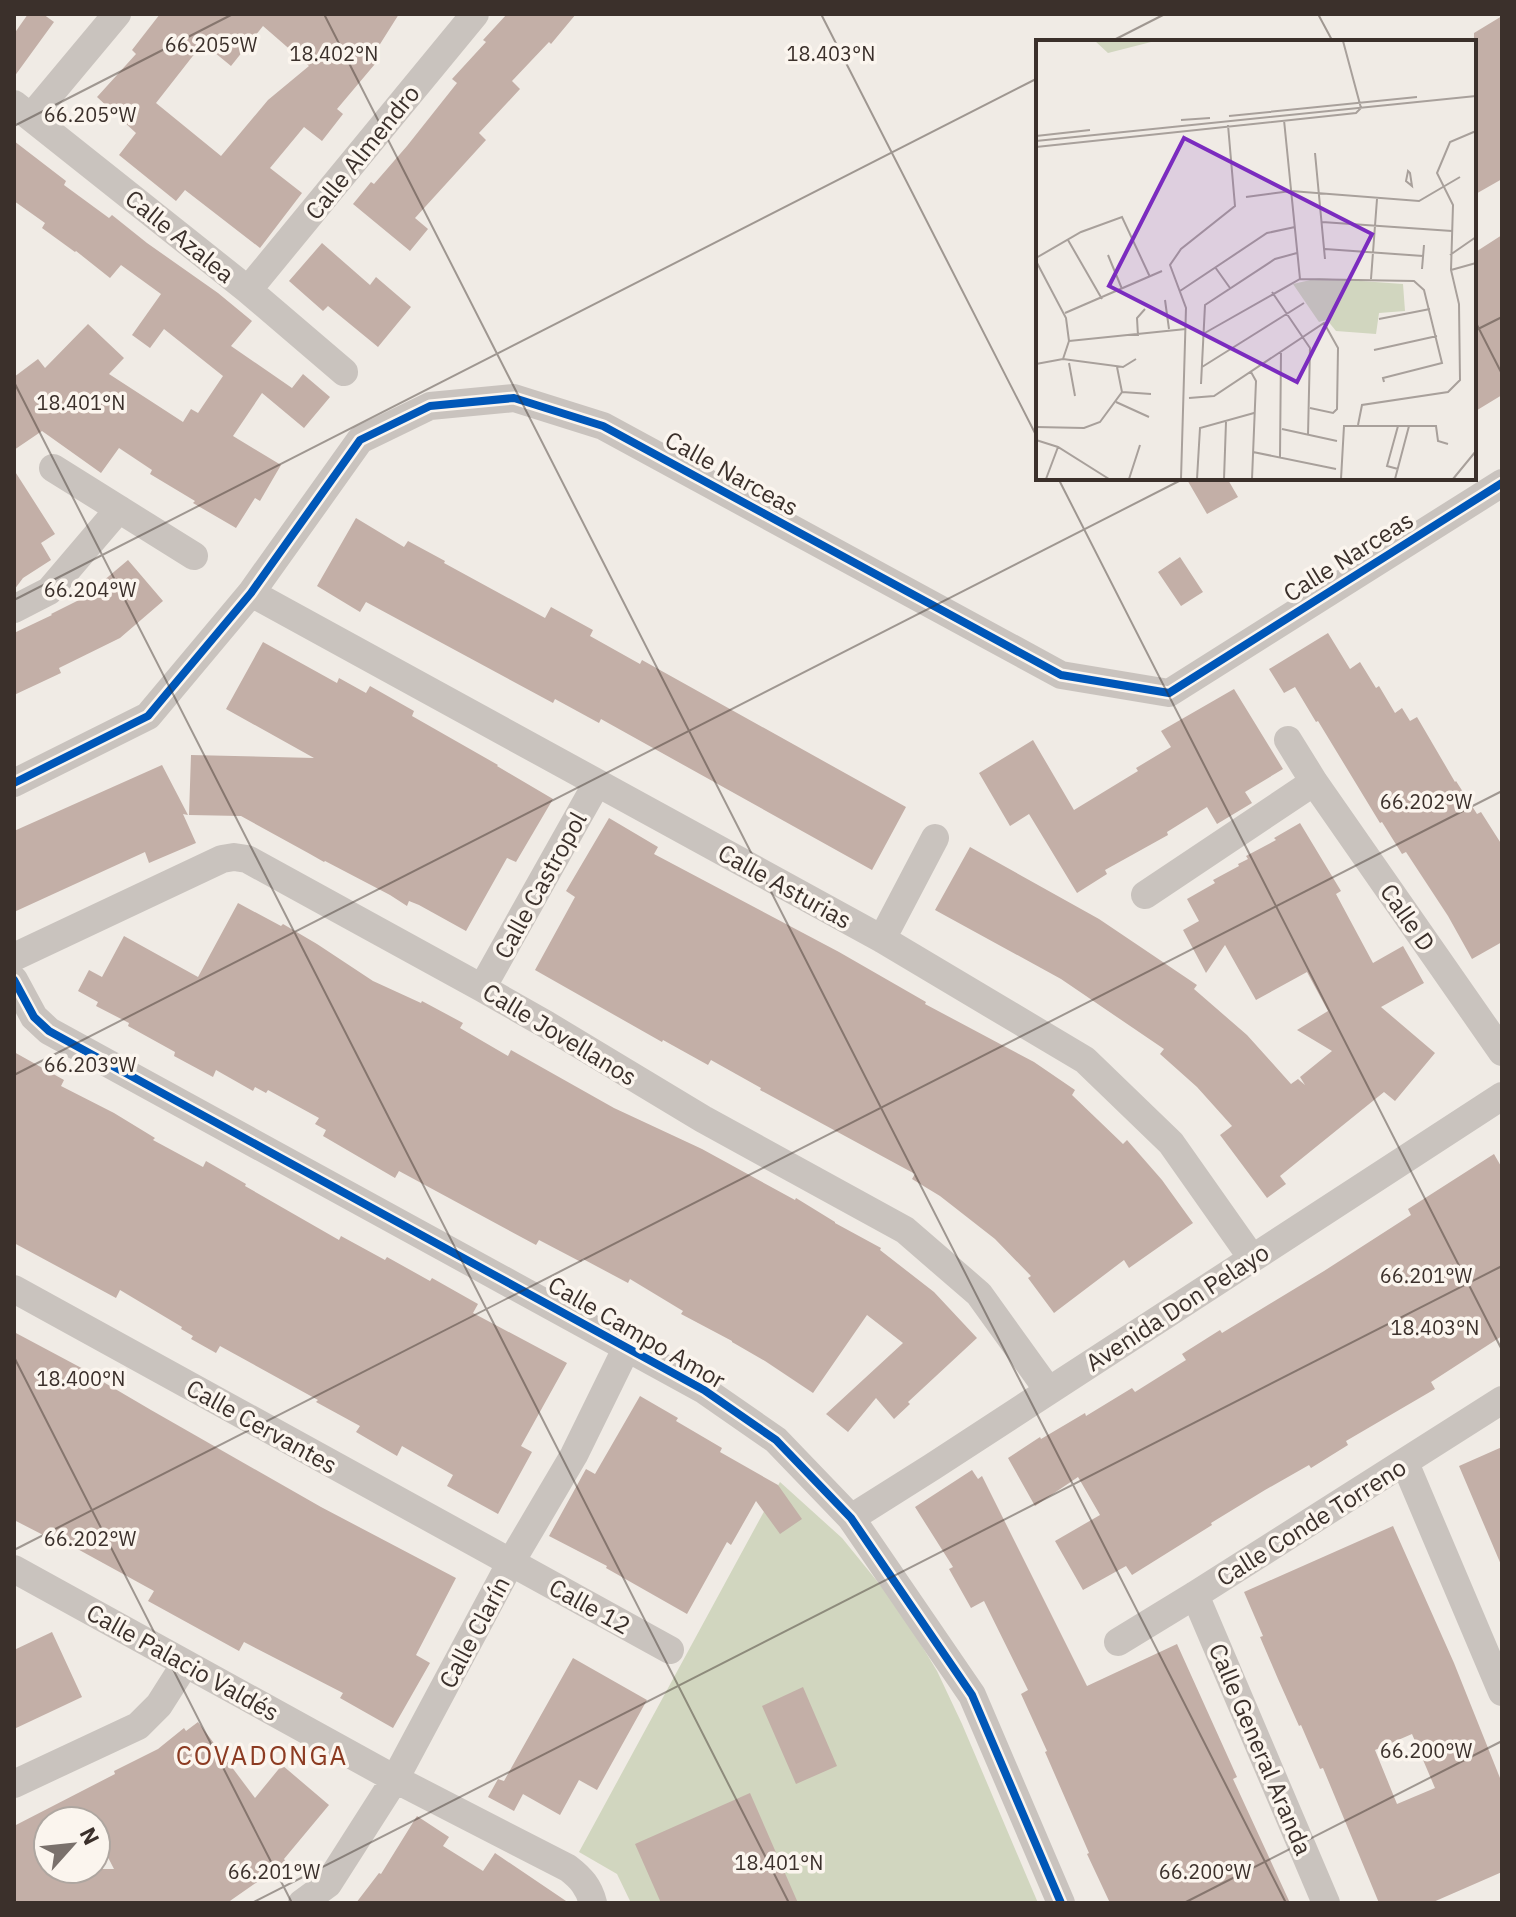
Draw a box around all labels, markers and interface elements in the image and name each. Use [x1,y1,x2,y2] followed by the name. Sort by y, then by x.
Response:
[165,31,257,58] text: 66.205°W
[290,40,378,67] text: 18.402°N
[787,40,875,67] text: 18.403°N
[1036,40,1476,480] inset map
[298,78,426,226] street label: Calle Almendro
[44,101,136,128] text: 66.205°W
[119,182,241,290] street label: Calle Azalea
[37,389,125,416] text: 18.401°N
[660,423,804,523] street label: Calle Narceas
[1277,503,1419,609] street label: Calle Narceas
[44,576,136,603] text: 66.204°W
[1380,788,1472,815] text: 66.202°W
[486,806,594,964] street label: Calle Castropol
[713,836,857,936] street label: Calle Asturias
[1373,877,1443,957] street label: Calle D
[477,975,643,1093] street label: Calle Jovellanos
[44,1051,136,1078] text: 66.203°W
[1079,1236,1275,1378] street label: Avenida Don Pelayo
[1380,1262,1472,1289] text: 66.201°W
[542,1268,732,1396] street label: Calle Campo Amor
[1391,1314,1479,1341] text: 18.403°N
[37,1365,125,1392] text: 18.400°N
[181,1371,343,1481] street label: Calle Cervantes
[1210,1451,1412,1593] street label: Calle Conde Torreno
[44,1525,136,1552] text: 66.202°W
[431,1571,517,1693] street label: Calle Clarín
[544,1571,636,1641] street label: Calle 12
[81,1596,285,1728] street label: Calle Palacio Valdés
[1202,1638,1320,1860] street label: Calle General Aranda
[1380,1737,1472,1764] text: 66.200°W
[176,1738,348,1772] district label: COVADONGA
[32,1805,112,1885] north arrow
[74,1822,107,1849] text: N
[735,1849,823,1876] text: 18.401°N
[228,1858,320,1885] text: 66.201°W
[1159,1858,1251,1885] text: 66.200°W

